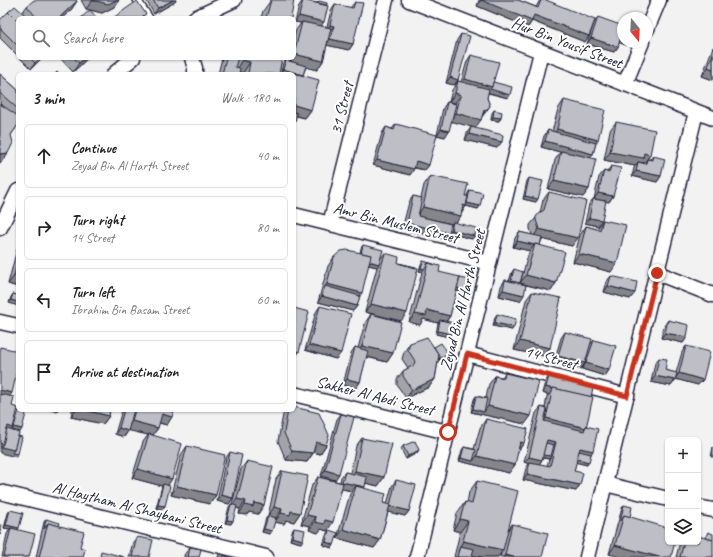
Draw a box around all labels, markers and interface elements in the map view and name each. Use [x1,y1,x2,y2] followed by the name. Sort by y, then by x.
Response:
[617,12,653,48] north arrow
[509,13,627,74] street label: Hur Bin Yousif Street
[16,16,296,60] search box
[30,27,52,49] icon: search
[62,29,123,48] text: Search here
[326,77,359,136] street label: 31 Street
[32,88,65,109] text: 3 min
[221,90,280,106] text: Walk · 180 m
[71,139,116,158] text: Continue
[33,145,55,167] icon: ahead
[257,148,279,164] text: 40 m
[71,158,189,174] text: Zeyad Bin Al Harth Street
[332,198,463,249] street label: Amr Bin Muslem Street
[71,211,124,230] text: Turn right
[33,217,55,239] icon: right
[257,220,279,236] text: 80 m
[436,226,491,373] street label: Zeyad Bin Al Harth Street
[71,230,114,246] text: 14 Street
[648,264,666,282] route end
[71,283,114,302] text: Turn left
[33,289,55,311] icon: left
[257,292,279,308] text: 60 m
[71,302,190,318] text: Ibrahim Bin Basam Street
[523,341,582,375] street label: 14 Street
[33,361,55,383] icon: arrive
[71,363,178,382] text: Arrive at destination
[314,372,438,421] street label: Sakher Al Abdi Street
[439,423,457,441] route start
[665,437,701,545] map controls
[665,437,701,473] button: +
[665,473,701,509] button: −
[50,477,225,539] street label: Al Haytham Al Shaybani Street
[665,509,701,545] button: layers

